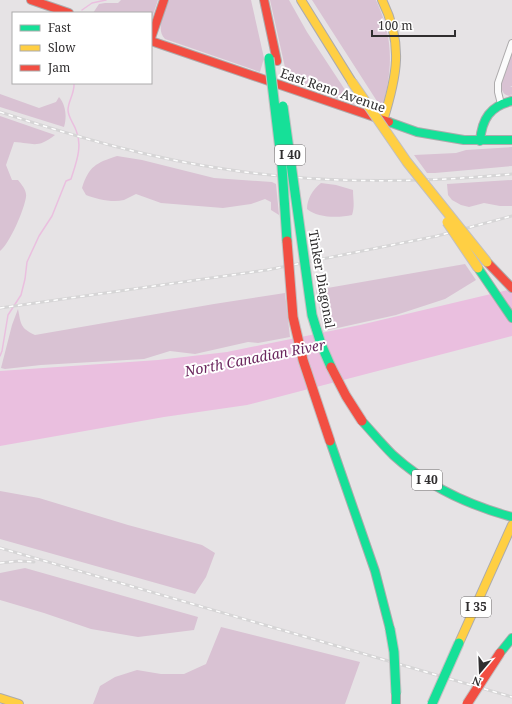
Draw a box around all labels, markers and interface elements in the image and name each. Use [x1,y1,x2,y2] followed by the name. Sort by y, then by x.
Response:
[12,12,152,84] legend
[372,12,455,38] scale bar
[378,17,413,34] text: 100 m
[48,19,71,36] text: Fast
[48,39,76,56] text: Slow
[47,59,70,76] text: Jam
[278,64,388,117] street label: East Reno Avenue
[275,145,305,165] road number: I 40
[304,228,340,330] street label: Tinker Diagonal
[182,334,327,381] water label: North Canadian River
[412,470,442,490] road number: I 40
[461,597,491,617] road number: I 35
[460,652,500,692] north arrow
[470,673,483,690] text: N

